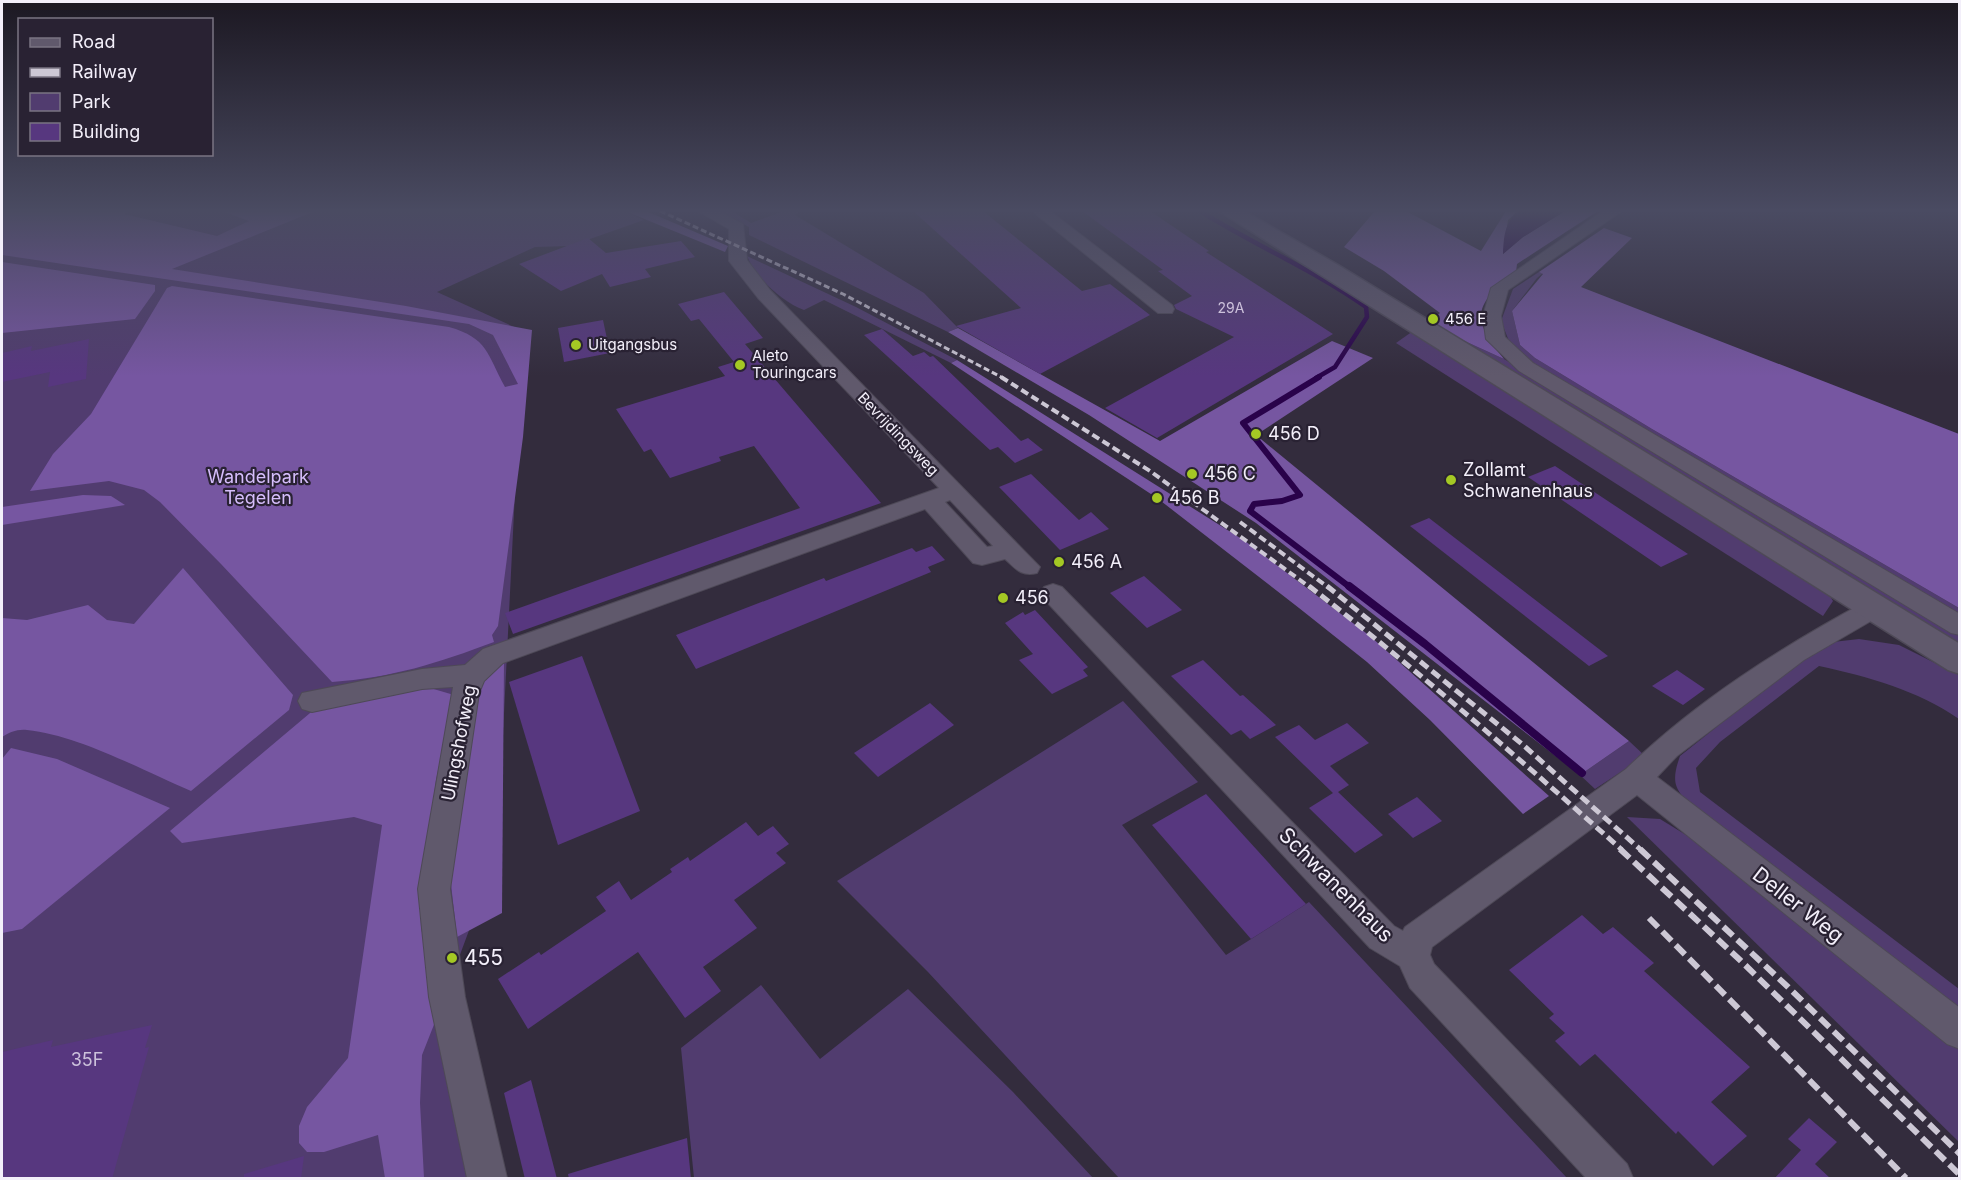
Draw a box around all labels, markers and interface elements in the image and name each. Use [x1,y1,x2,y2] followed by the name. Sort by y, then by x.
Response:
[18,18,213,156] legend
[72,31,115,52] text: Road
[72,61,137,82] text: Railway
[72,91,111,112] text: Park
[72,121,140,142] text: Building
[1218,299,1245,316] house number: 29A
[1445,309,1486,328] place label: 456 E
[1426,312,1440,326] marker: 456 E
[588,335,677,354] place label: Uitgangsbus
[569,338,583,352] marker: Uitgangsbus
[752,346,837,382] place label: Aleto Touringcars
[733,358,747,372] marker: Aleto Touringcars
[854,388,943,479] street label: Bevrijdingsweg
[1268,423,1320,444] place label: 456 D
[1249,427,1263,441] marker: 456 D
[1463,459,1593,501] place label: Zollamt Schwanenhaus
[1204,463,1256,484] place label: 456 C
[207,466,309,508] park label: Wandelpark Tegelen
[1185,467,1199,481] marker: 456 C
[1444,473,1458,487] marker: Zollamt Schwanenhaus
[1169,487,1220,508] place label: 456 B
[1150,491,1164,505] marker: 456 B
[1071,551,1122,572] place label: 456 A
[1052,555,1066,569] marker: 456 A
[1015,587,1049,608] place label: 456
[996,591,1010,605] marker: 456
[437,683,480,803] street label: Ulingshofweg
[1274,822,1399,947] street label: Schwanenhaus
[1748,861,1849,948] street label: Deller Weg
[464,945,503,970] place label: 455
[445,951,459,965] marker: 455
[71,1049,103,1070] house number: 35F

